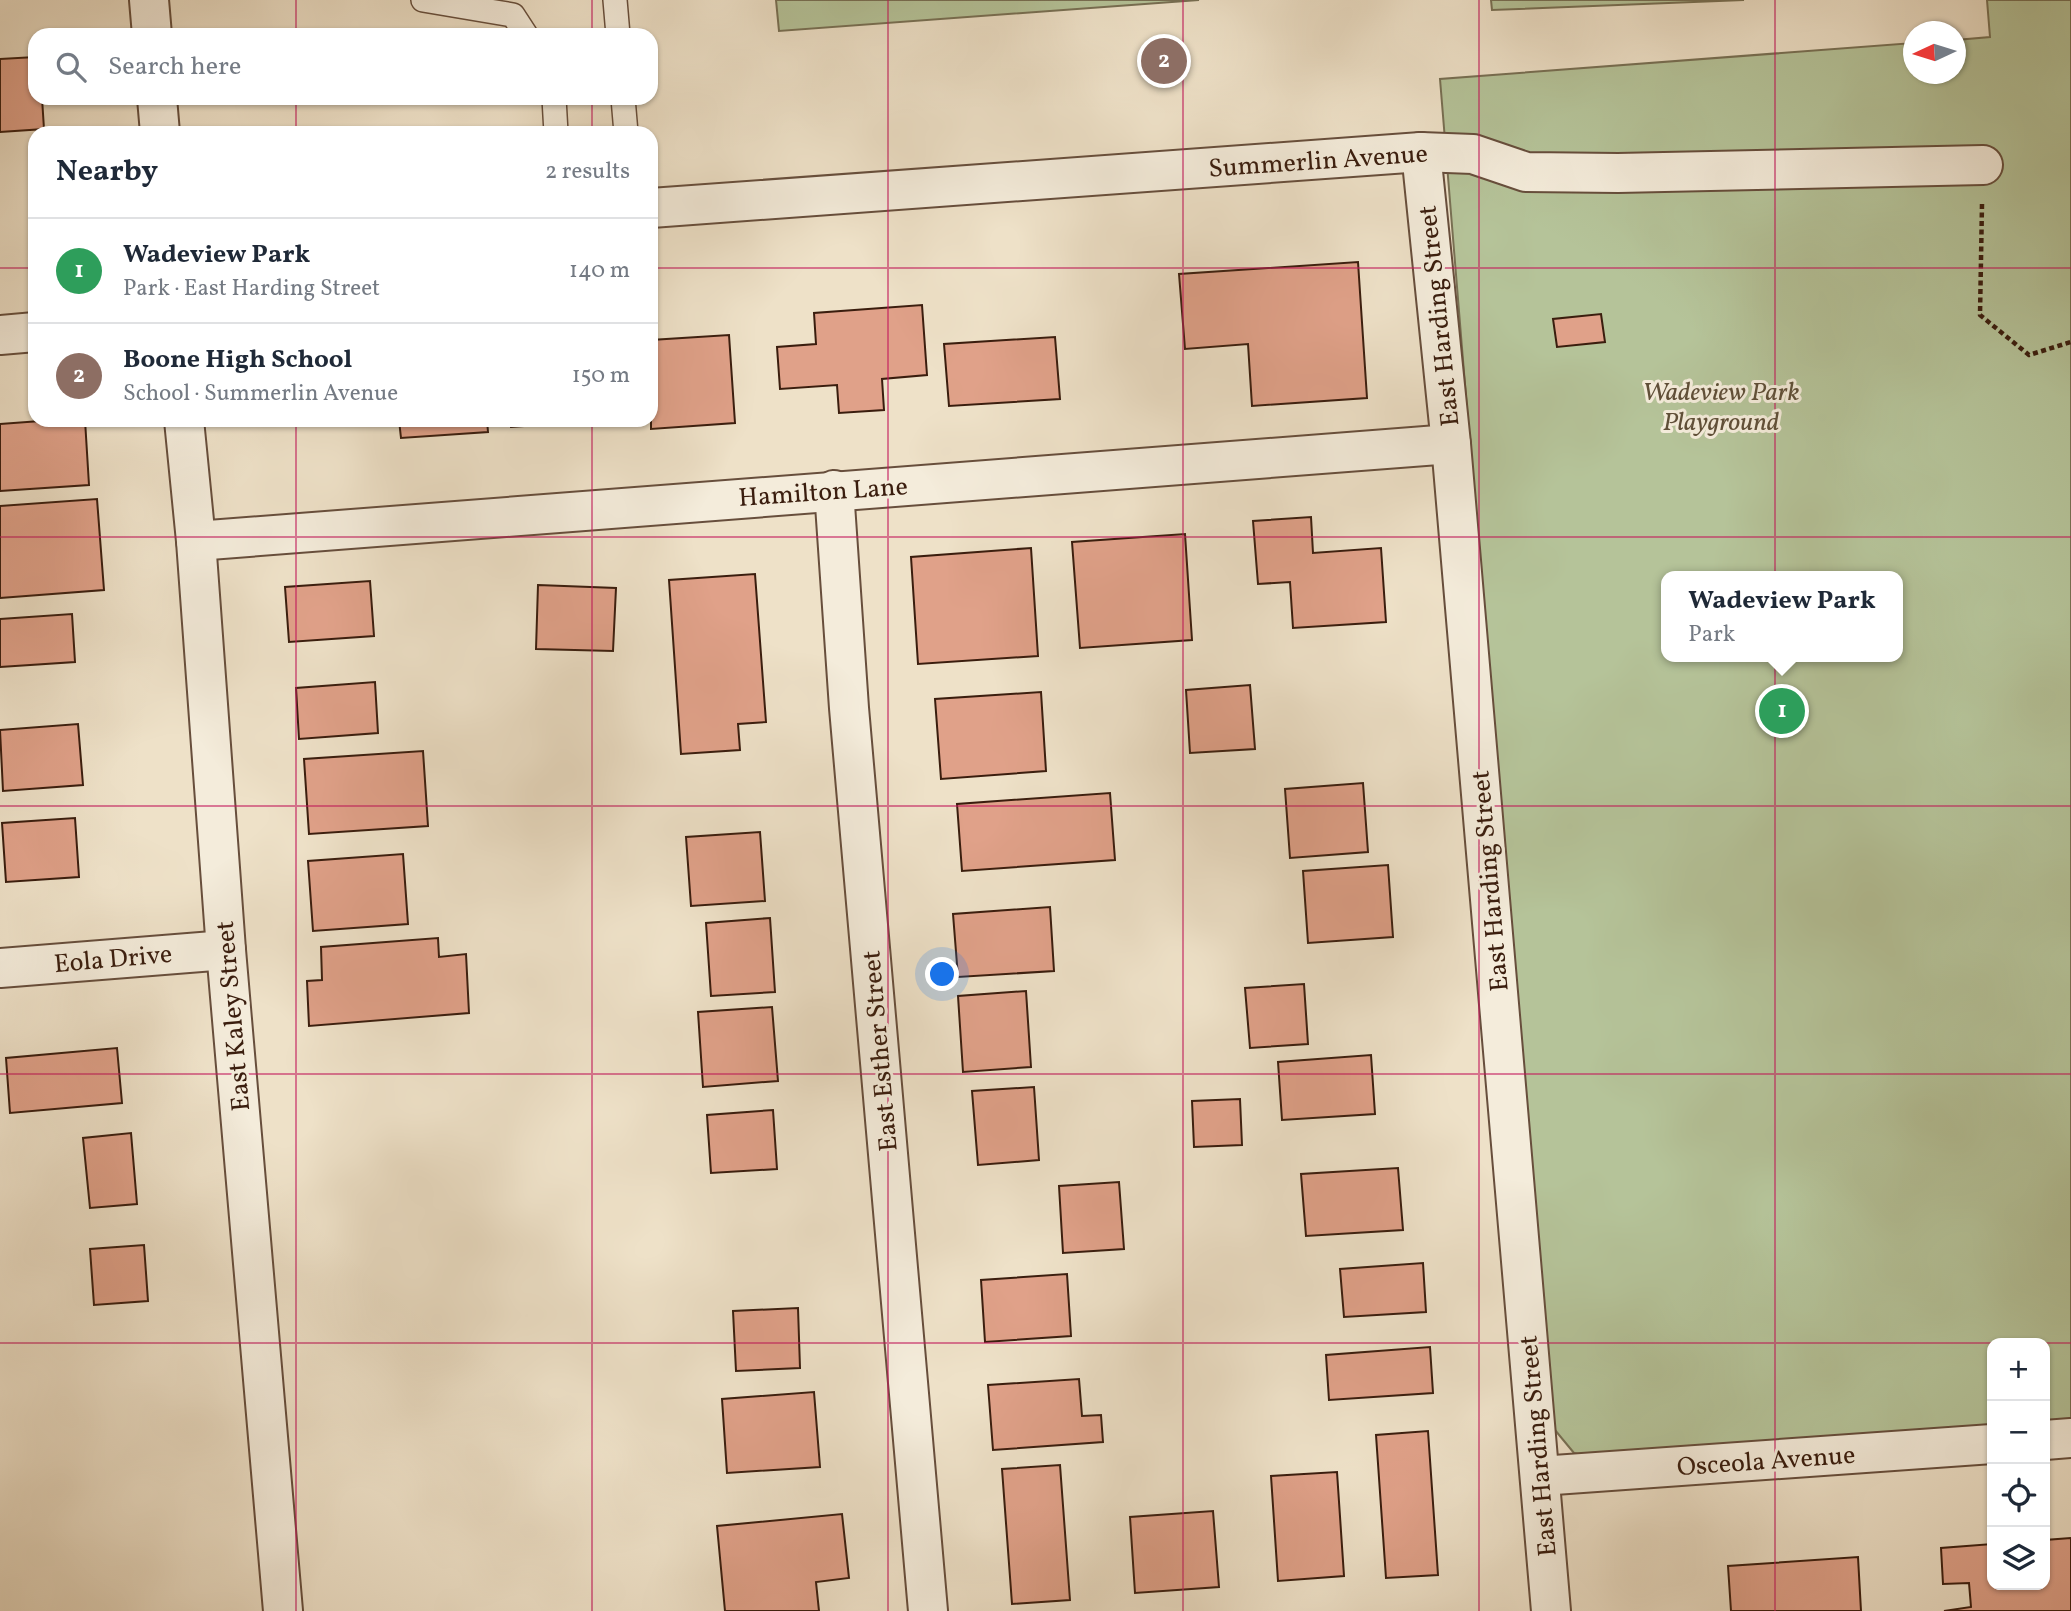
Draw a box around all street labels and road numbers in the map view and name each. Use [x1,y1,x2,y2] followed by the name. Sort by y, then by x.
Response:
[1207,136,1429,188] street label: Summerlin Avenue
[1410,203,1469,428] street label: East Harding Street
[737,469,909,517] street label: Hamilton Lane
[1463,769,1519,993] street label: East Harding Street
[208,919,260,1113] street label: East Kaley Street
[53,937,174,983] street label: Eola Drive
[854,949,908,1153] street label: East Esther Street
[1511,1334,1567,1558] street label: East Harding Street
[1676,1438,1856,1486] street label: Osceola Avenue

